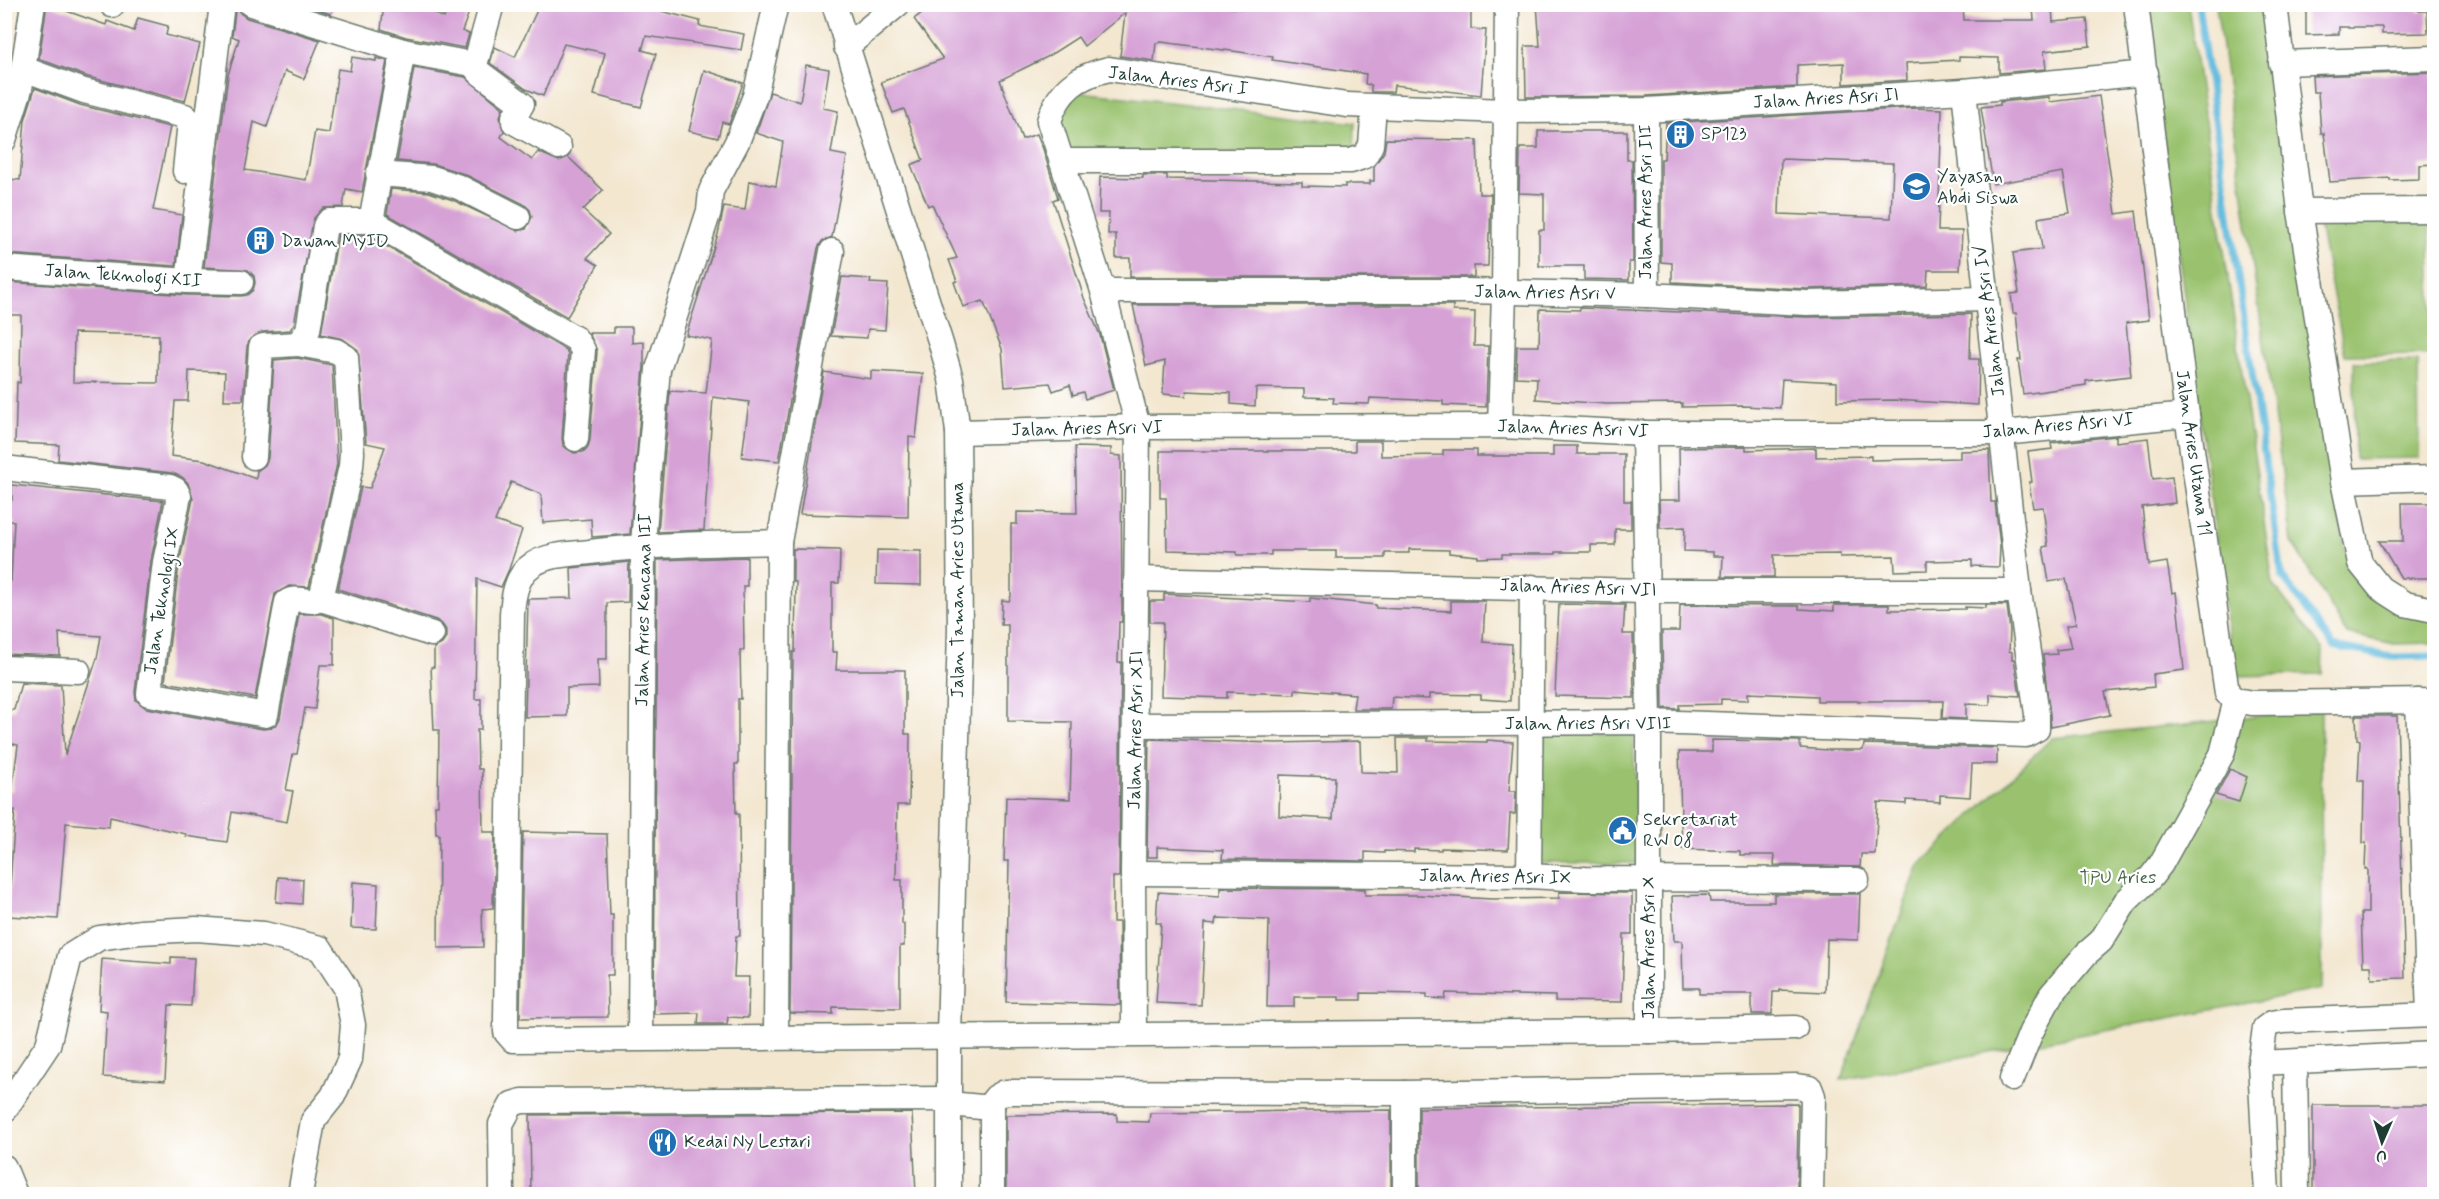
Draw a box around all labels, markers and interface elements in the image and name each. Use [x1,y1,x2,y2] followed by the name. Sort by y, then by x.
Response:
[1107,61,1249,101] street label: Jalan Aries Asri I
[1752,83,1900,115] street label: Jalan Aries Asri II
[1664,118,1696,150] building icon: SP123
[1701,122,1747,146] place label: SP123
[1634,124,1658,280] street label: Jalan Aries Asri III
[1937,165,2019,210] place label: Yayasan Abdi Siswa
[1900,171,1932,203] school or university icon: Yayasan Abdi Siswa
[244,225,276,257] building icon: Dawan MyID
[281,229,389,253] place label: Dawan MyID
[1969,244,2011,398] street label: Jalan Aries Asri IV
[43,259,203,295] street label: Jalan Teknologi XII
[1474,280,1616,306] street label: Jalan Aries Asri V
[2169,368,2217,538] street label: Jalan Aries Utama 11
[1981,407,2135,445] street label: Jalan Aries Asri VI
[1497,414,1649,444] street label: Jalan Aries Asri VI
[1011,416,1163,442] street label: Jalan Aries Asri VI
[946,482,970,698] street label: Jalan Taman Aries Utama
[630,513,658,707] street label: Jalan Aries Kencana III
[139,526,187,677] street label: Jalan Teknologi IX
[1499,573,1657,603] street label: Jalan Aries Asri VII
[1123,650,1149,810] street label: Jalan Aries Asri XII
[1505,712,1671,736] street label: Jalan Aries Asri VIII
[1643,808,1738,853] place label: Sekretariat RW 08
[1606,814,1638,846] public building icon: Sekretariat RW 08
[1419,864,1571,890] street label: Jalan Aries Asri IX
[2080,866,2156,890] park label: TPU Aries
[1637,876,1661,1020] street label: Jalan Aries Asri X
[2352,1112,2412,1172] north arrow
[647,1126,679,1158] restaurant icon: Kedai Ny Lestari
[684,1130,811,1154] place label: Kedai Ny Lestari
[2376,1145,2387,1166] text: U

